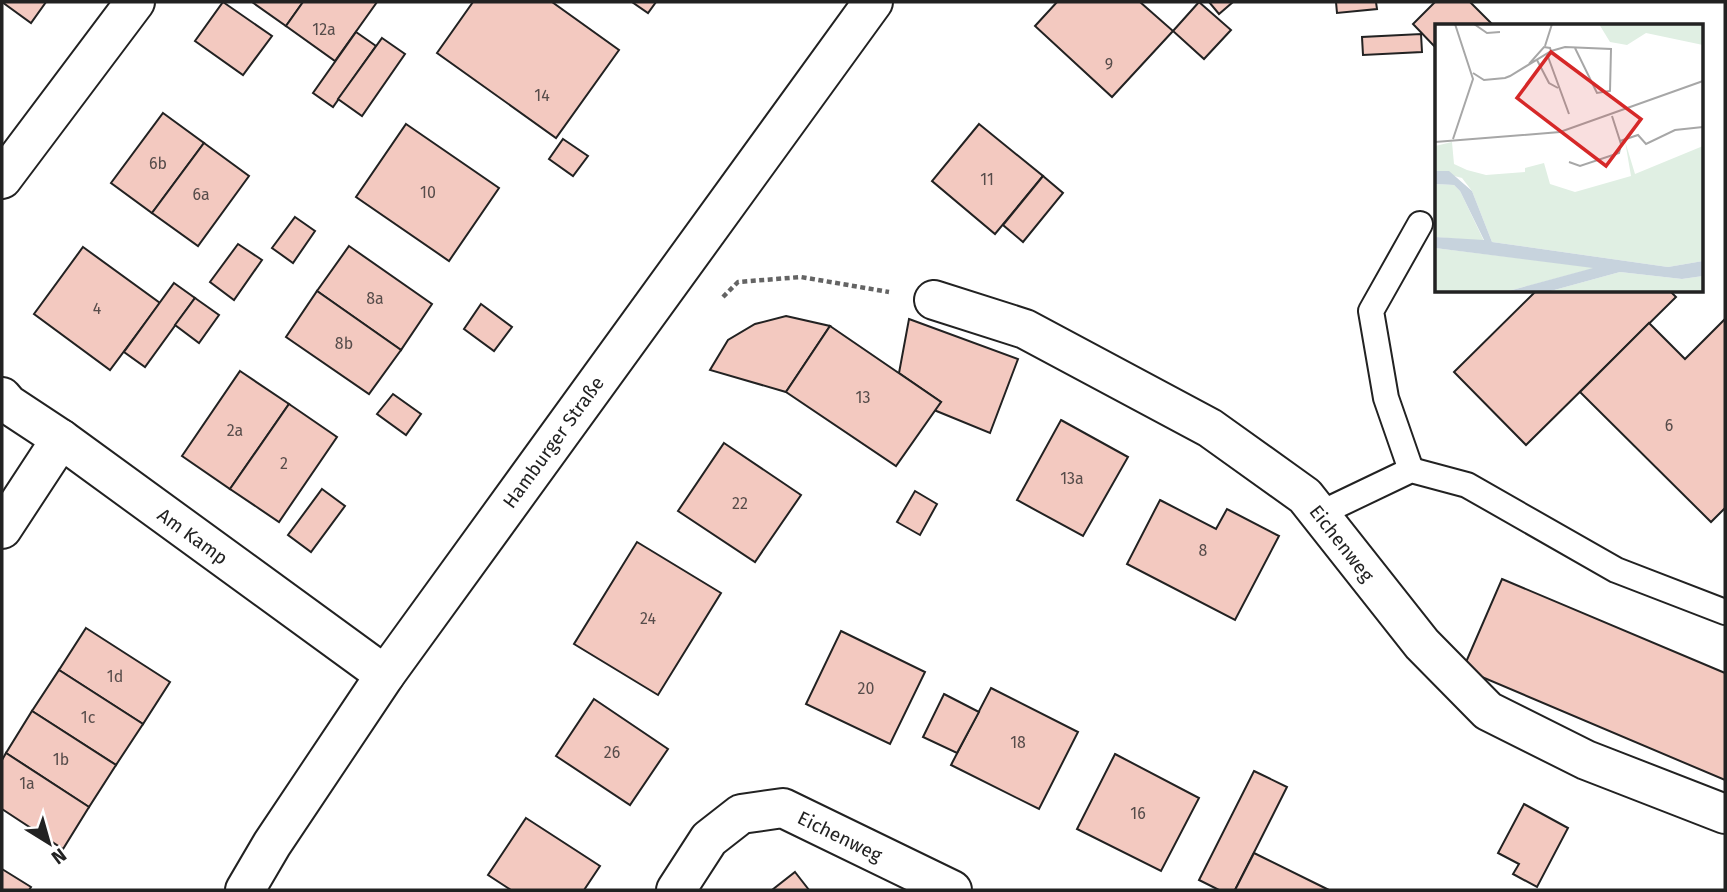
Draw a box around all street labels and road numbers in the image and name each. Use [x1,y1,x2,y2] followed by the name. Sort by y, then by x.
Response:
[498,372,609,513] street label: Hamburger Straße
[1305,500,1379,586] street label: Eichenweg
[153,503,232,570] street label: Am Kamp
[794,806,886,867] street label: Eichenweg

